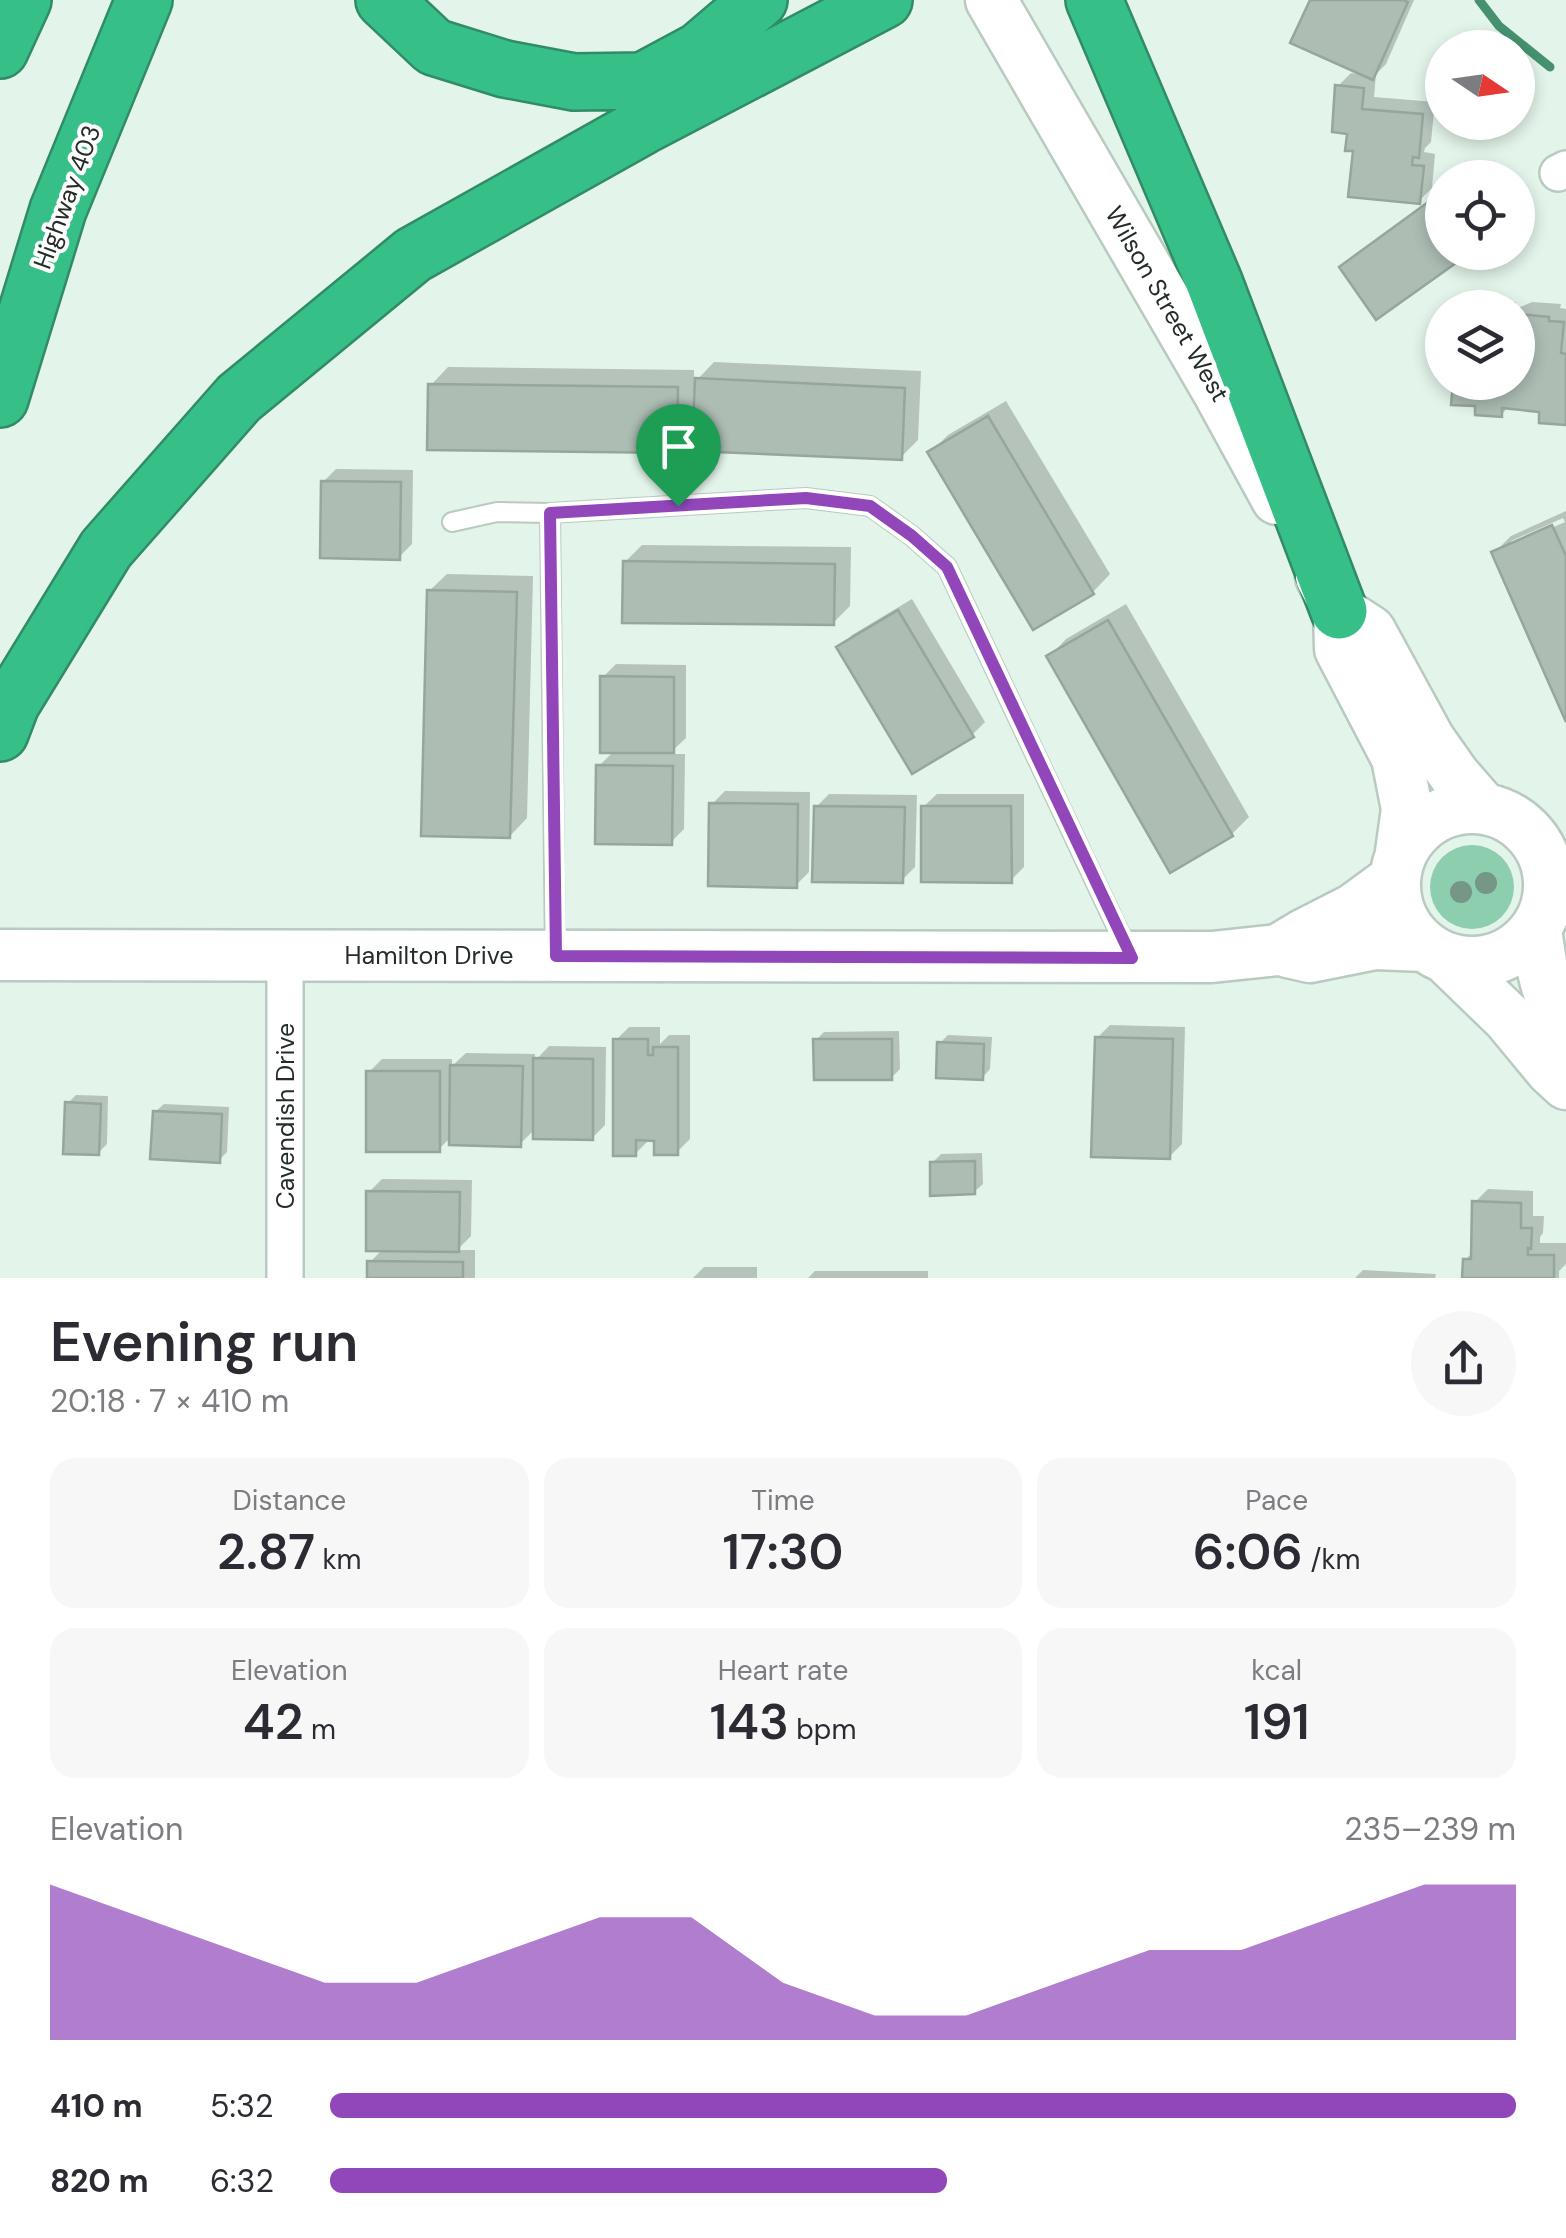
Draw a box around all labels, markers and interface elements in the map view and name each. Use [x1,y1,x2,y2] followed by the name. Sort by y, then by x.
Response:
[1425,30,1535,140] north arrow
[1425,30,1535,400] map controls
[26,120,108,274] street label: Highway 403
[1425,160,1535,270] button: locate
[1098,200,1236,408] street label: Wilson Street West
[1425,290,1535,400] button: layers
[636,404,721,507] pin
[651,419,706,474] icon: arrive
[345,939,513,972] street label: Hamilton Drive
[269,1023,302,1209] street label: Cavendish Drive
[50,1306,358,1378] text: Evening run
[1411,1311,1516,1416] button: share
[50,1380,289,1422] text: 20:18 · 7 × 410 m
[233,1482,346,1519] text: Distance
[751,1482,815,1519] text: Time
[1245,1482,1308,1519] text: Pace
[217,1519,315,1585] text: 2.87
[722,1519,843,1585] text: 17:30
[1193,1519,1303,1585] text: 6:06
[315,1541,362,1578] text: km
[1303,1541,1360,1578] text: /km
[231,1652,348,1689] text: Elevation
[718,1652,848,1689] text: Heart rate
[1251,1652,1302,1689] text: kcal
[243,1689,304,1755] text: 42
[710,1689,789,1755] text: 143
[1244,1689,1310,1755] text: 191
[304,1711,336,1748] text: m
[789,1711,856,1748] text: bpm
[50,1808,183,1850] text: Elevation
[1344,1808,1516,1850] text: 235–239 m
[50,2085,143,2127] text: 410 m
[210,2085,273,2127] text: 5:32
[50,2160,149,2202] text: 820 m
[210,2160,274,2202] text: 6:32

